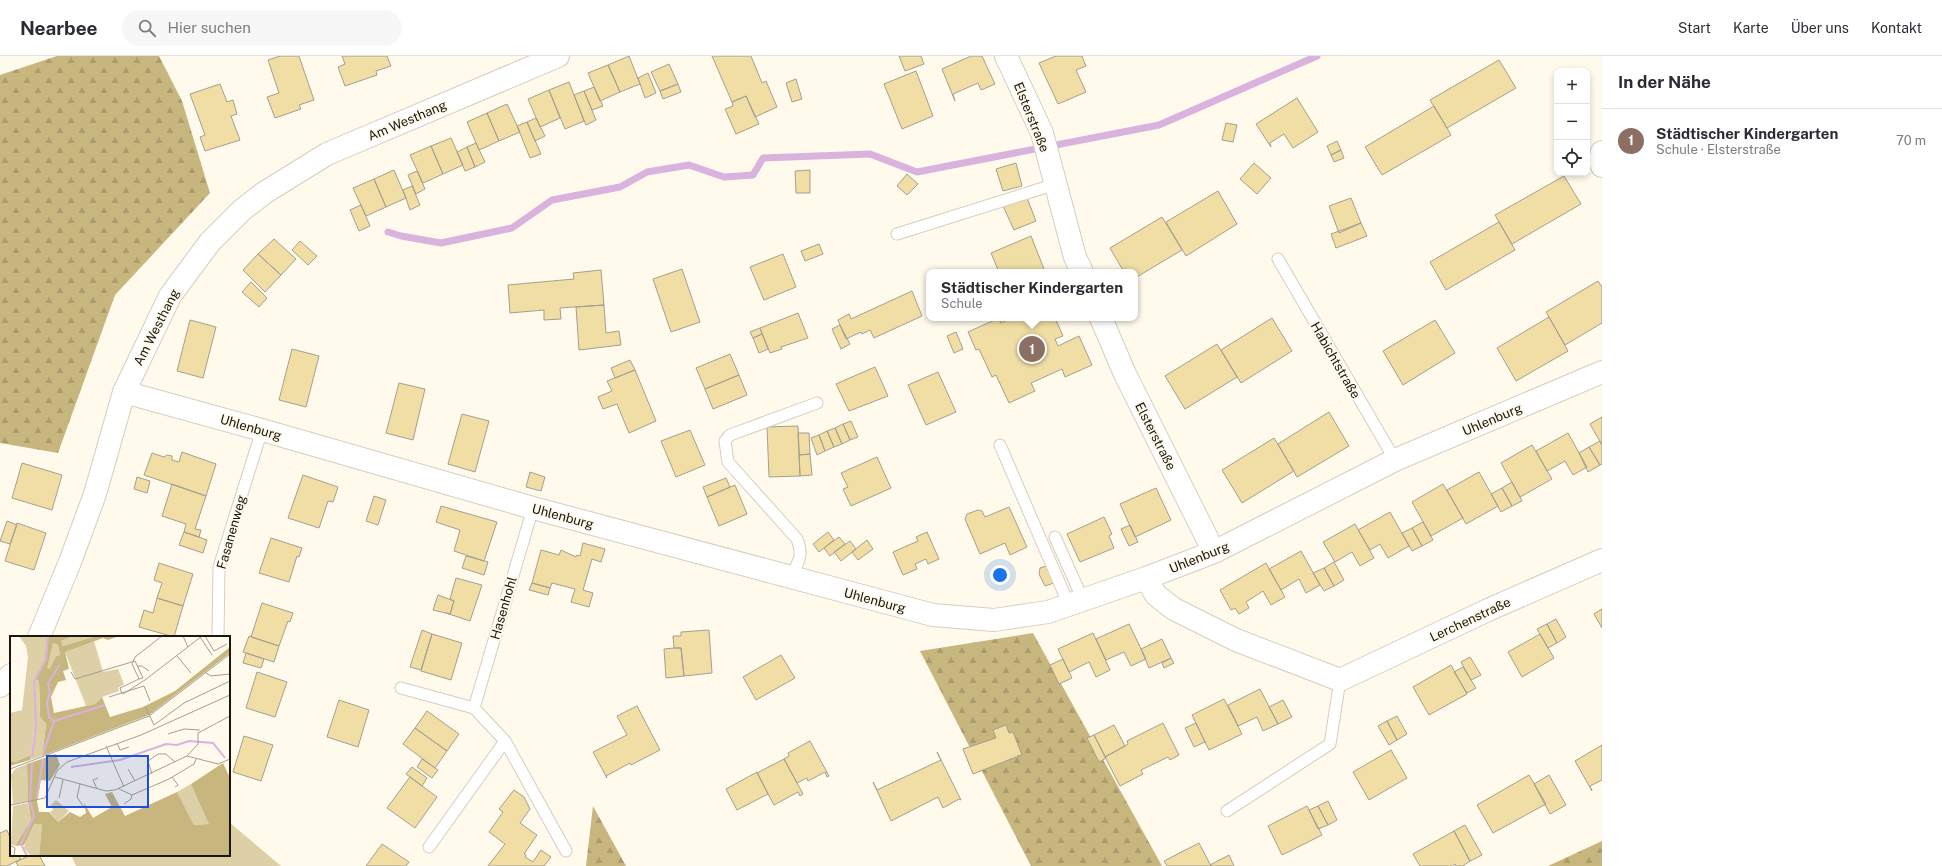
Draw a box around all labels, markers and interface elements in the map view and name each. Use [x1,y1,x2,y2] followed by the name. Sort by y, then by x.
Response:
[122,10,402,46] search box
[20,17,98,39] text: Nearbee
[136,17,158,39] icon: search
[168,19,251,36] text: Hier suchen
[1678,20,1711,36] text: Start
[1733,20,1769,36] text: Karte
[1791,20,1849,36] text: Über uns
[1871,20,1922,36] text: Kontakt
[1554,68,1590,176] map controls
[1554,68,1590,104] button: +
[1618,72,1711,92] text: In der Nähe
[1011,80,1052,154] street label: Elsterstraße
[366,97,449,144] street label: Am Westhang
[1554,104,1590,140] button: −
[1656,125,1838,142] text: Städtischer Kindergarten
[1628,133,1634,148] text: 1
[1896,133,1926,148] text: 70 m
[1554,140,1590,176] button: locate
[1656,142,1781,157] text: Schule · Elsterstraße
[926,269,1138,321] popup
[941,279,1123,296] text: Städtischer Kindergarten
[131,286,182,368] street label: Am Westhang
[941,296,983,311] text: Schule
[1308,319,1364,401] street label: Habichtstraße
[1019,334,1045,364] pin: 1
[1132,400,1179,473] street label: Elsterstraße
[1460,400,1524,439] street label: Uhlenburg
[218,412,283,443] street label: Uhlenburg
[214,494,249,571] street label: Fasanenweg
[530,501,595,532] street label: Uhlenburg
[1167,539,1231,576] street label: Uhlenburg
[990,565,1010,585] your location
[487,575,520,641] street label: Hasenhohl
[842,585,907,616] street label: Uhlenburg
[1427,594,1513,645] street label: Lerchenstraße
[10,636,230,856] inset map

